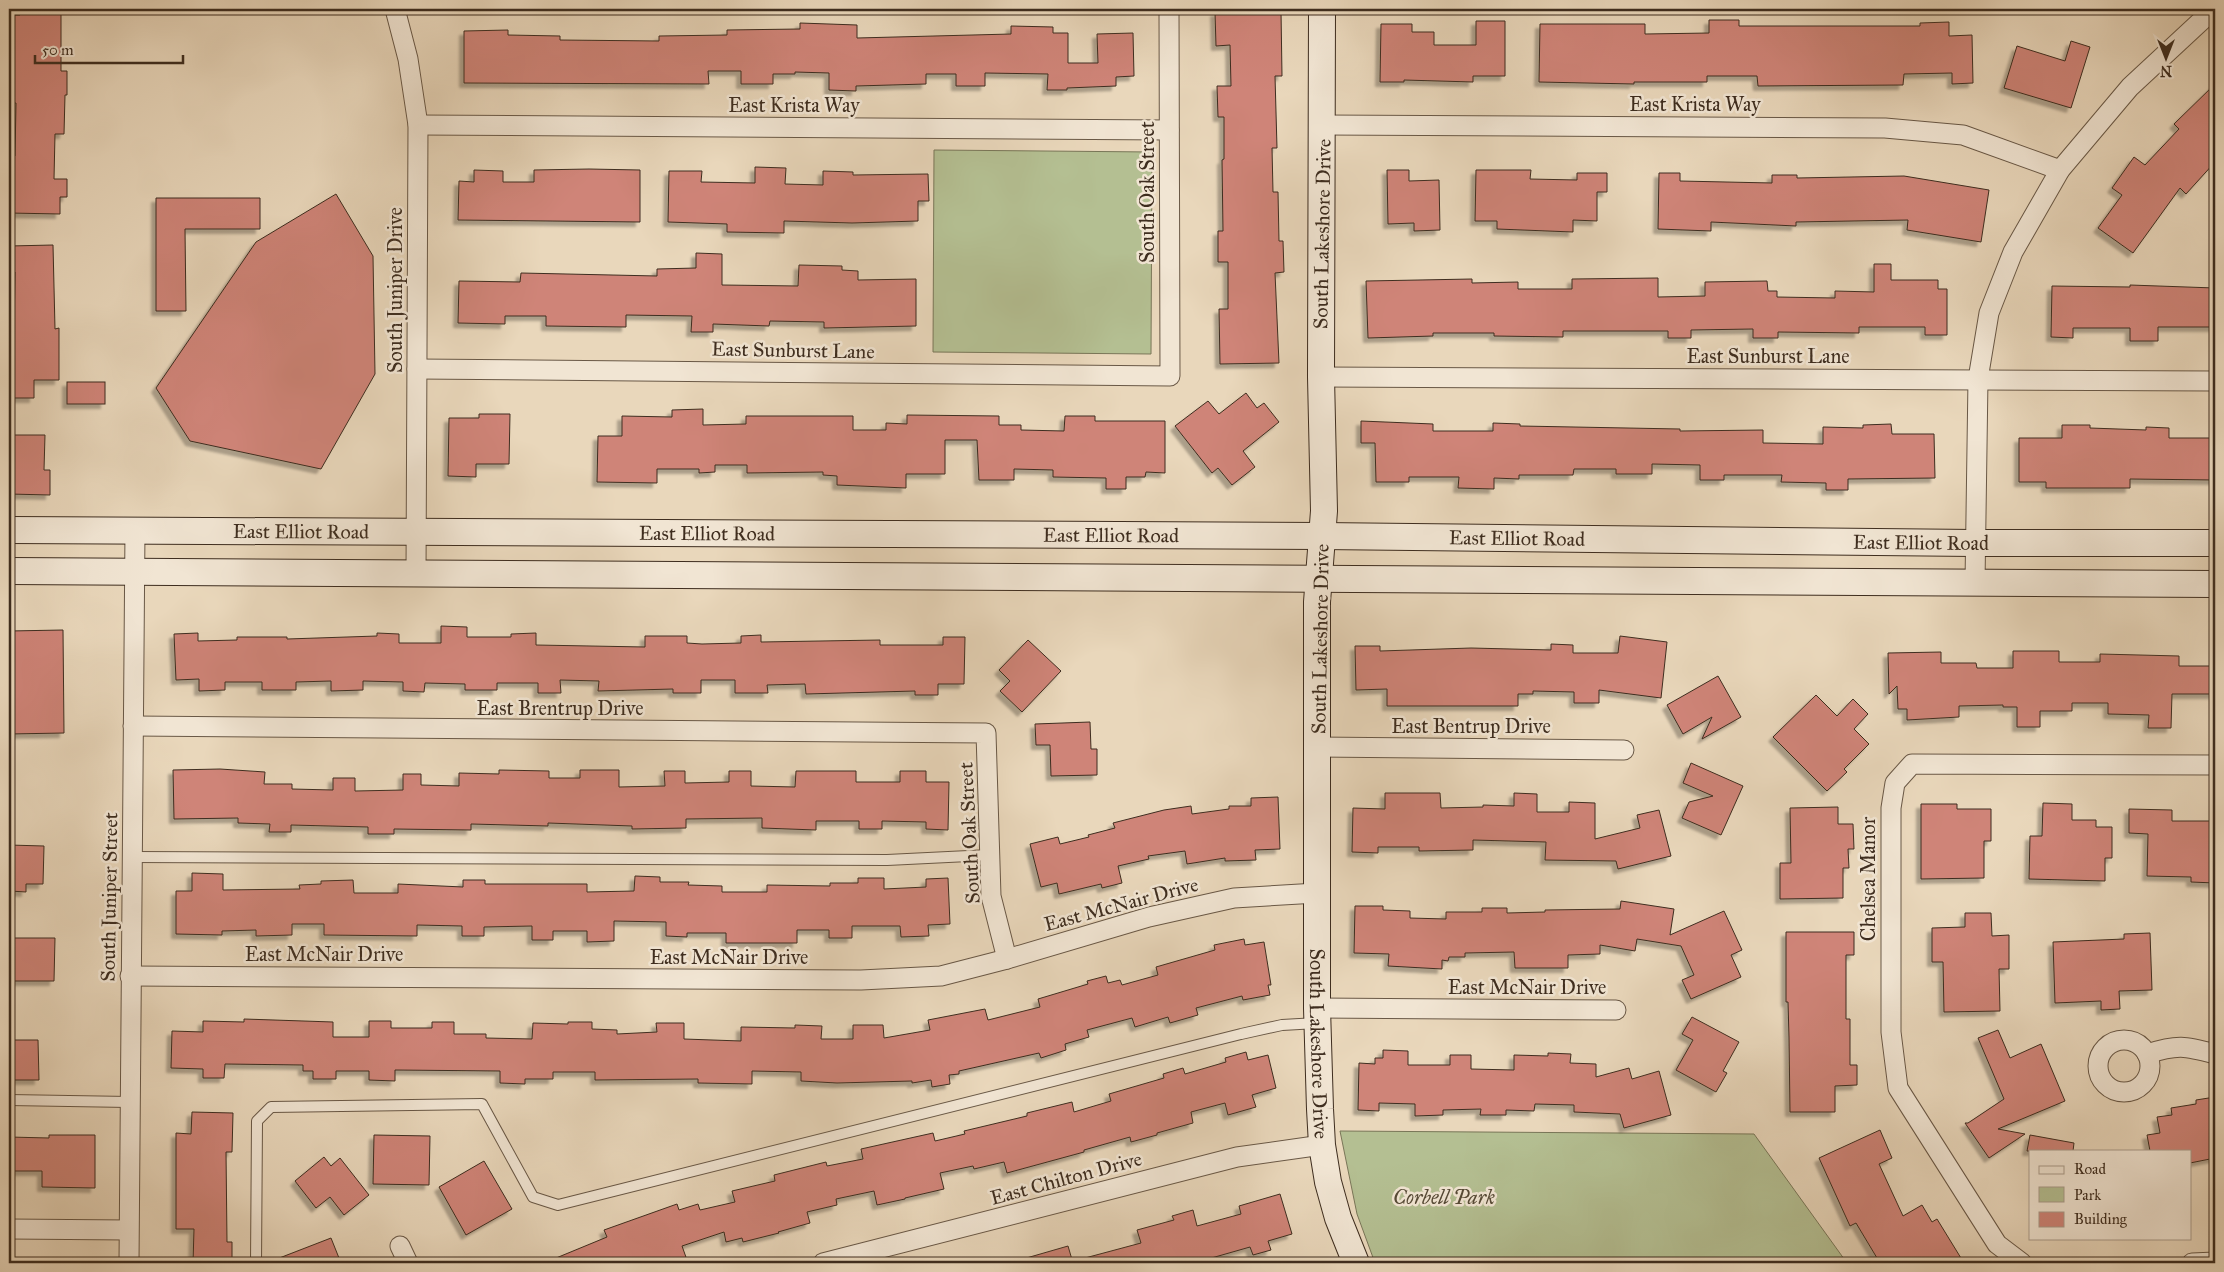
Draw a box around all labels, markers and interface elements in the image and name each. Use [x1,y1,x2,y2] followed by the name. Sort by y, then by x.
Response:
[35,32,182,64] scale bar
[2142,32,2192,82] north arrow
[42,41,74,59] text: 50 m
[2160,62,2172,79] text: N
[1629,92,1761,116] street label: East Krista Way
[728,93,860,117] street label: East Krista Way
[1135,121,1159,263] street label: South Oak Street
[1308,139,1336,329] street label: South Lakeshore Drive
[383,207,408,373] street label: South Juniper Drive
[711,337,875,363] street label: East Sunburst Lane
[1686,344,1850,368] street label: East Sunburst Lane
[233,519,369,544] street label: East Elliot Road
[639,521,775,546] street label: East Elliot Road
[1043,523,1179,547] street label: East Elliot Road
[1449,525,1585,551] street label: East Elliot Road
[1853,530,1989,555] street label: East Elliot Road
[1306,544,1334,734] street label: South Lakeshore Drive
[477,696,643,720] street label: East Brentrup Drive
[1391,714,1551,738] street label: East Bentrup Drive
[953,762,985,904] street label: South Oak Street
[96,812,123,982] street label: South Juniper Street
[1856,816,1880,941] street label: Chelsea Manor
[1041,872,1201,936] street label: East McNair Drive
[245,942,403,966] street label: East McNair Drive
[650,945,808,969] street label: East McNair Drive
[1305,948,1334,1139] street label: South Lakeshore Drive
[1448,975,1606,999] street label: East McNair Drive
[988,1146,1144,1210] street label: East Chilton Drive
[2029,1150,2192,1240] legend
[2074,1160,2106,1178] text: Road
[1393,1185,1495,1209] park label: Corbell Park
[2074,1186,2101,1204] text: Park
[2074,1210,2128,1228] text: Building

